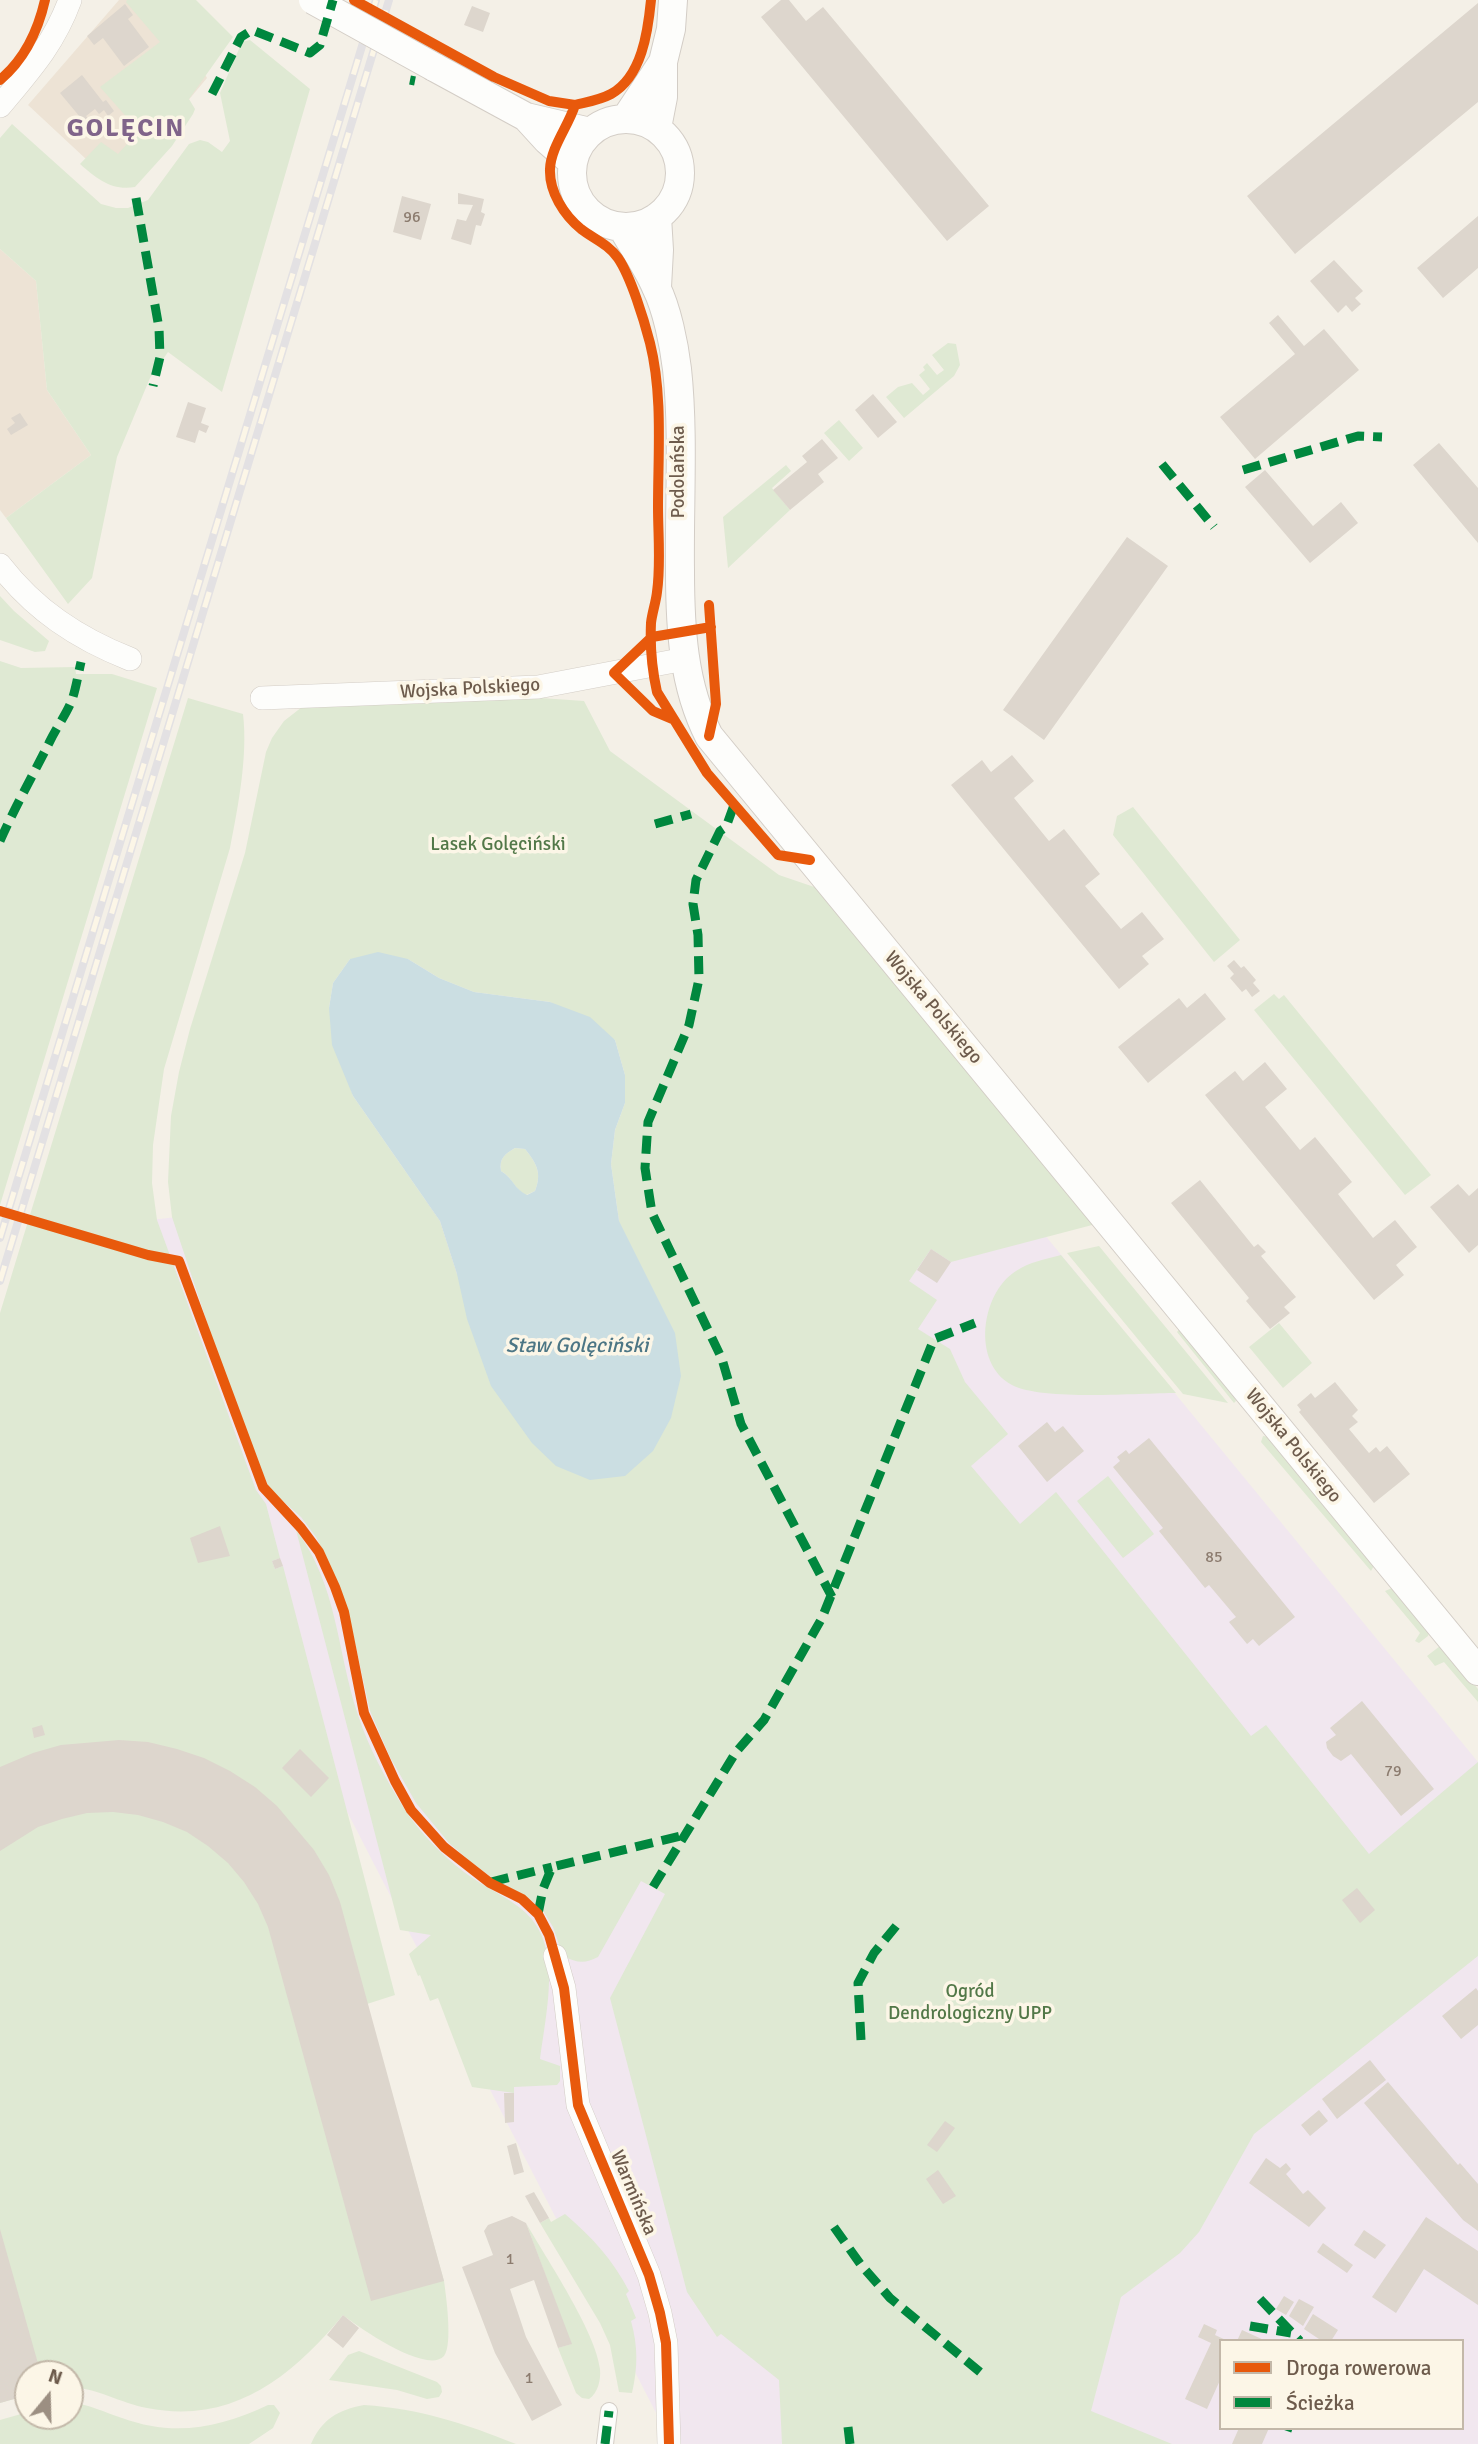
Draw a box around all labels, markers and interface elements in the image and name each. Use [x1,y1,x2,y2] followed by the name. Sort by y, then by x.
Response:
[68,113,184,145] district label: GOLĘCIN
[403,208,421,228] house number: 96
[668,425,690,519] street label: Podolańska
[399,674,541,704] street label: Wojska Polskiego
[430,834,566,856] park label: Lasek Golęciński
[879,947,987,1069] street label: Wojska Polskiego
[506,1333,648,1359] water label: Staw Golęciński
[1240,1384,1346,1508] street label: Wojska Polskiego
[1205,1548,1223,1568] house number: 85
[1384,1762,1402,1782] house number: 79
[888,1981,1052,2025] park label: Ogród Dendrologiczny UPP
[605,2147,661,2239] street label: Warmińska
[506,2250,514,2270] house number: 1
[1219,2339,1464,2430] legend
[1286,2355,1431,2381] text: Droga rowerowa
[14,2360,84,2430] north arrow
[45,2364,65,2391] text: N
[525,2369,533,2389] house number: 1
[1286,2390,1355,2416] text: Ścieżka

